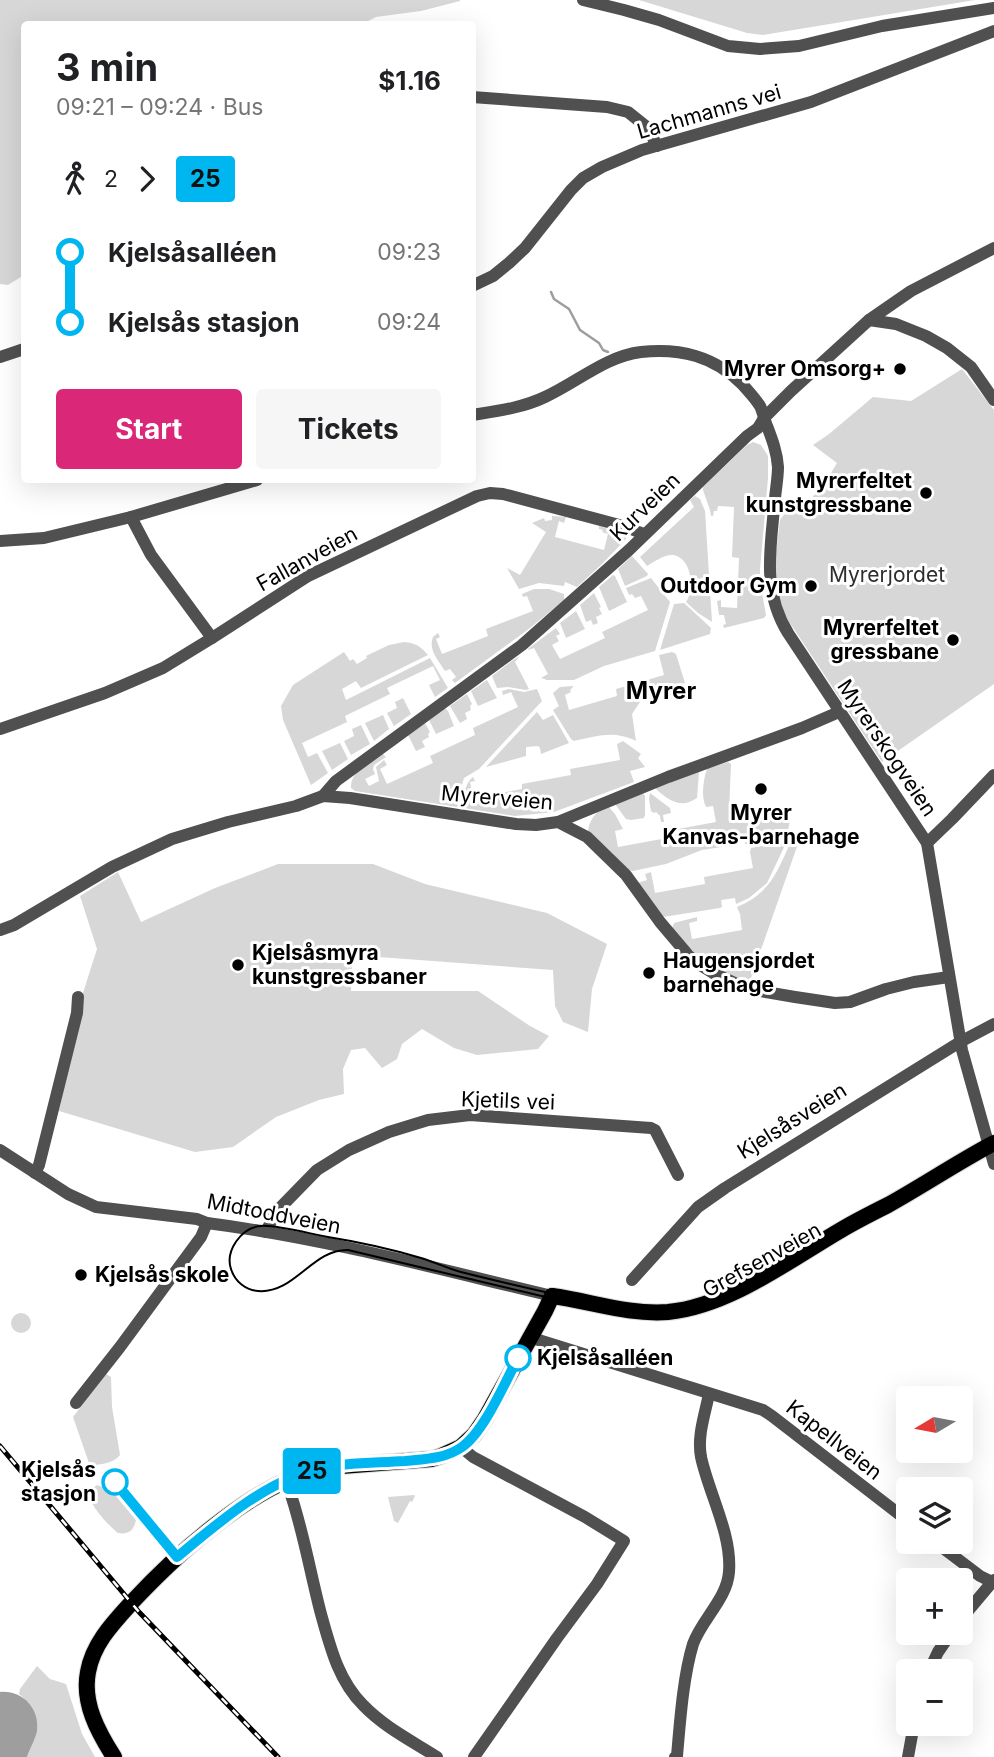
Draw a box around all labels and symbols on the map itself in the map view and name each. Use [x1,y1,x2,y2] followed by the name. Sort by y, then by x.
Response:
[634,79,784,144] street label: Lachmanns vei
[724,356,886,381] place label: Myrer Omsorg+
[892,361,908,377] marker: Myrer Omsorg+
[605,467,685,546] street label: Kurveien
[746,468,912,517] place label: Myrerfeltet kunstgressbane
[918,485,934,501] marker: Myrerfeltet kunstgressbane
[252,521,361,596] street label: Fallanveien
[829,562,945,587] park label: Myrerjordet
[660,573,797,598] place label: Outdoor Gym
[803,578,819,594] marker: Outdoor Gym
[823,615,939,664] place label: Myrerfeltet gressbane
[945,632,961,648] marker: Myrerfeltet gressbane
[832,675,942,821] street label: Myrerskogveien
[626,676,696,705] district label: Myrer
[440,780,554,815] street label: Myrerveien
[753,781,769,797] marker: Myrer Kanvas-barnehage
[662,800,860,849] place label: Myrer Kanvas-barnehage
[252,940,427,989] place label: Kjelsåsmyra kunstgressbaner
[663,948,815,997] place label: Haugensjordet barnehage
[230,957,246,973] marker: Kjelsåsmyra kunstgressbaner
[641,965,657,981] marker: Haugensjordet barnehage
[733,1077,851,1164] street label: Kjelsåsveien
[461,1086,556,1115] street label: Kjetils vei
[205,1188,343,1239] street label: Midtoddveien
[698,1217,825,1302] street label: Grefsenveien
[95,1262,229,1287] place label: Kjelsås skole
[73,1267,89,1283] marker: Kjelsås skole
[505,1345,531,1371] marker: Kjelsåsalléen
[537,1345,673,1370] place label: Kjelsåsalléen
[896,1386,973,1463] north arrow
[781,1394,887,1485] street label: Kapellveien
[280,1448,344,1494] line badge: 25
[21,1457,96,1506] place label: Kjelsås stasjon
[102,1469,128,1495] marker: Kjelsås stasjon

